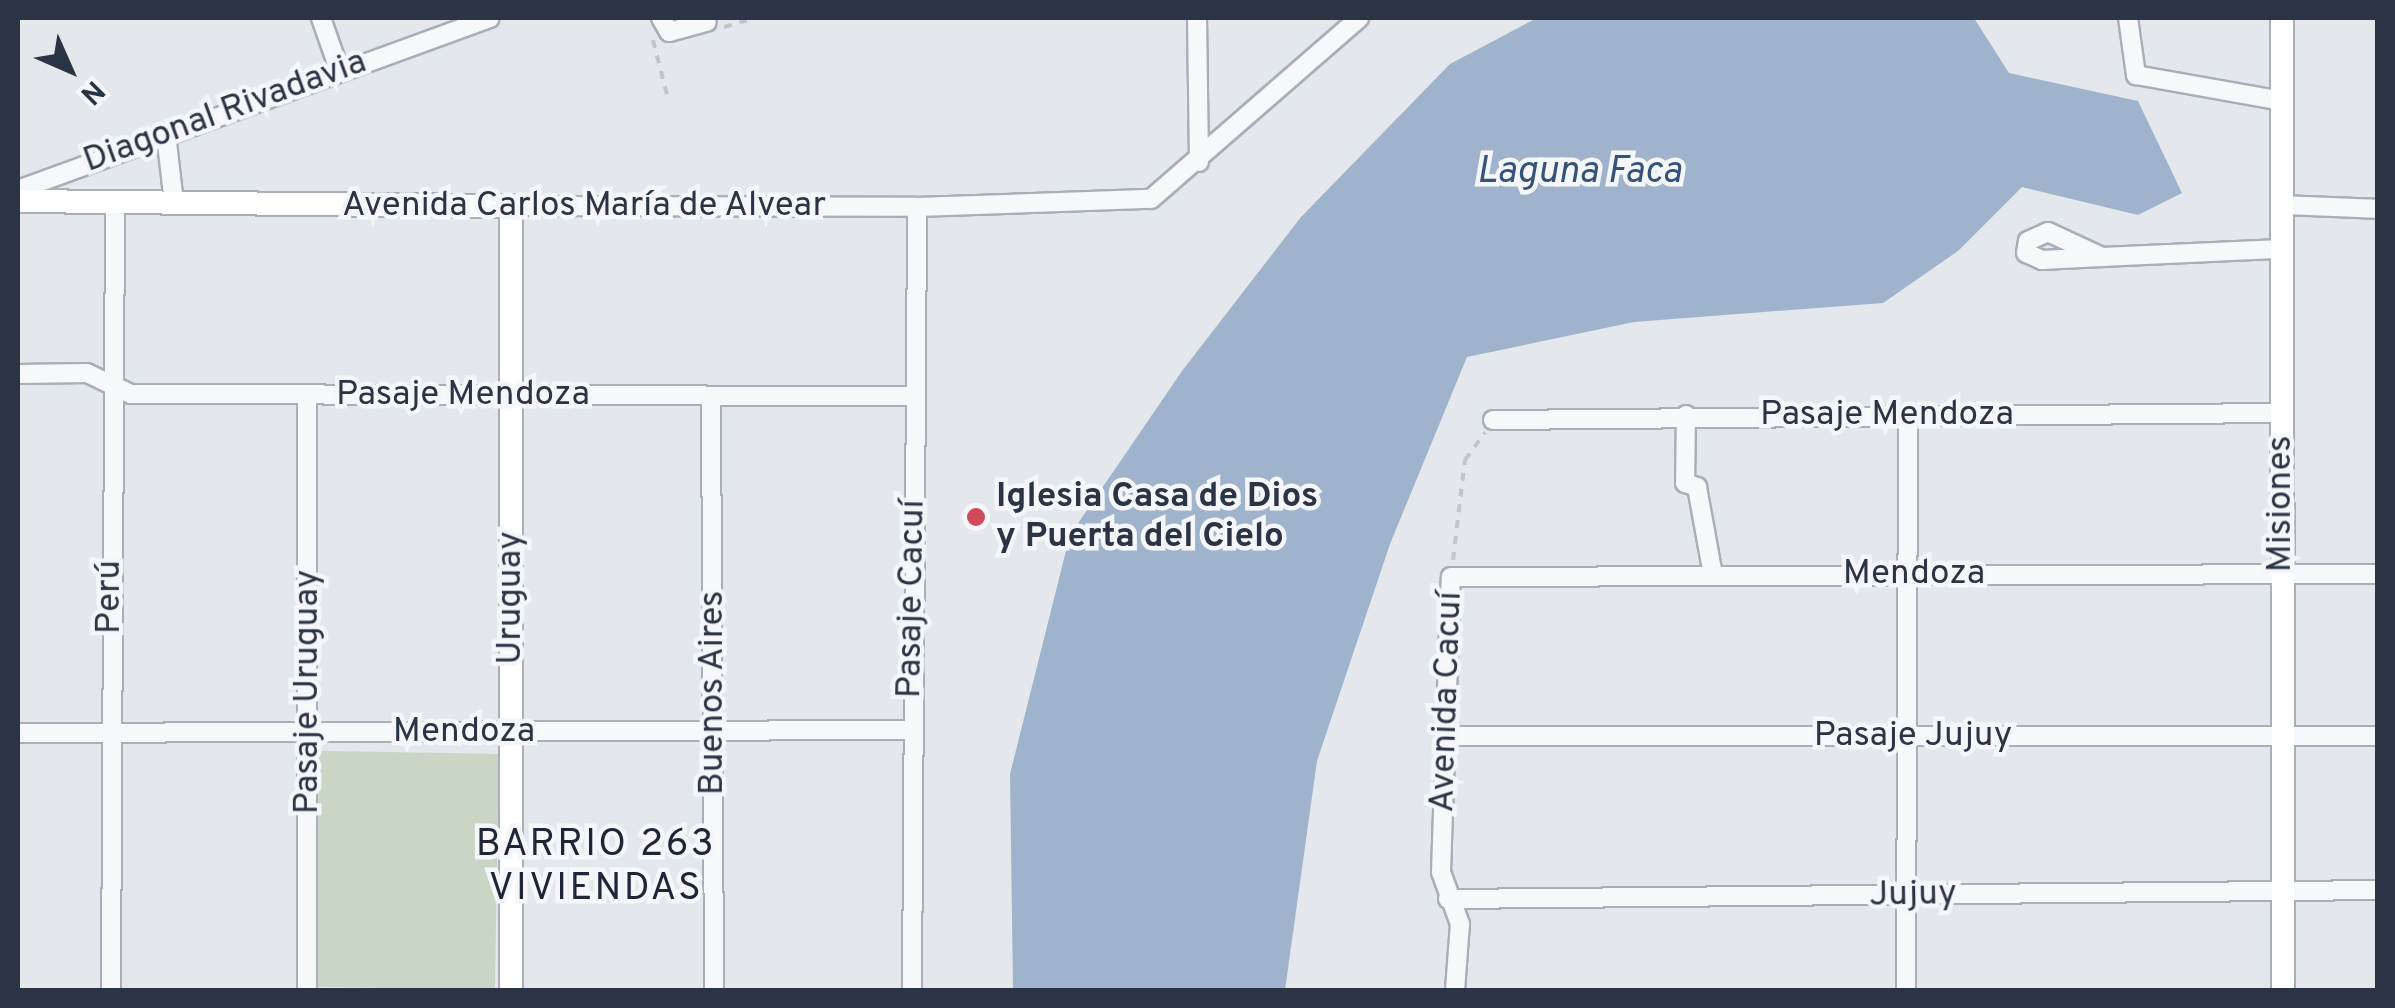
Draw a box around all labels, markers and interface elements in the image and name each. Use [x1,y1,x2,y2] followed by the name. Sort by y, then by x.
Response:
[20,20,120,120] north arrow
[78,41,372,183] street label: Diagonal Rivadavia
[71,71,111,111] text: N
[1476,150,1682,196] water label: Laguna Faca
[341,185,827,227] street label: Avenida Carlos María de Alvear
[336,374,590,416] street label: Pasaje Mendoza
[1760,394,2014,436] street label: Pasaje Mendoza
[2260,436,2302,572] street label: Misiones
[996,476,1318,558] place label: Iglesia Casa de Dios y Puerta del Cielo
[889,499,935,699] street label: Pasaje Cacuí
[965,506,987,528] marker: Iglesia Casa de Dios y Puerta del Cielo
[490,531,532,665] street label: Uruguay
[1843,553,1985,595] street label: Mendoza
[89,560,131,634] street label: Perú
[287,570,329,814] street label: Pasaje Uruguay
[692,590,734,796] street label: Buenos Aires
[1422,591,1472,813] street label: Avenida Cacuí
[393,711,535,753] street label: Mendoza
[1814,715,2012,757] street label: Pasaje Jujuy
[476,823,716,912] district label: BARRIO 263 VIVIENDAS
[1869,873,1957,917] street label: Jujuy

